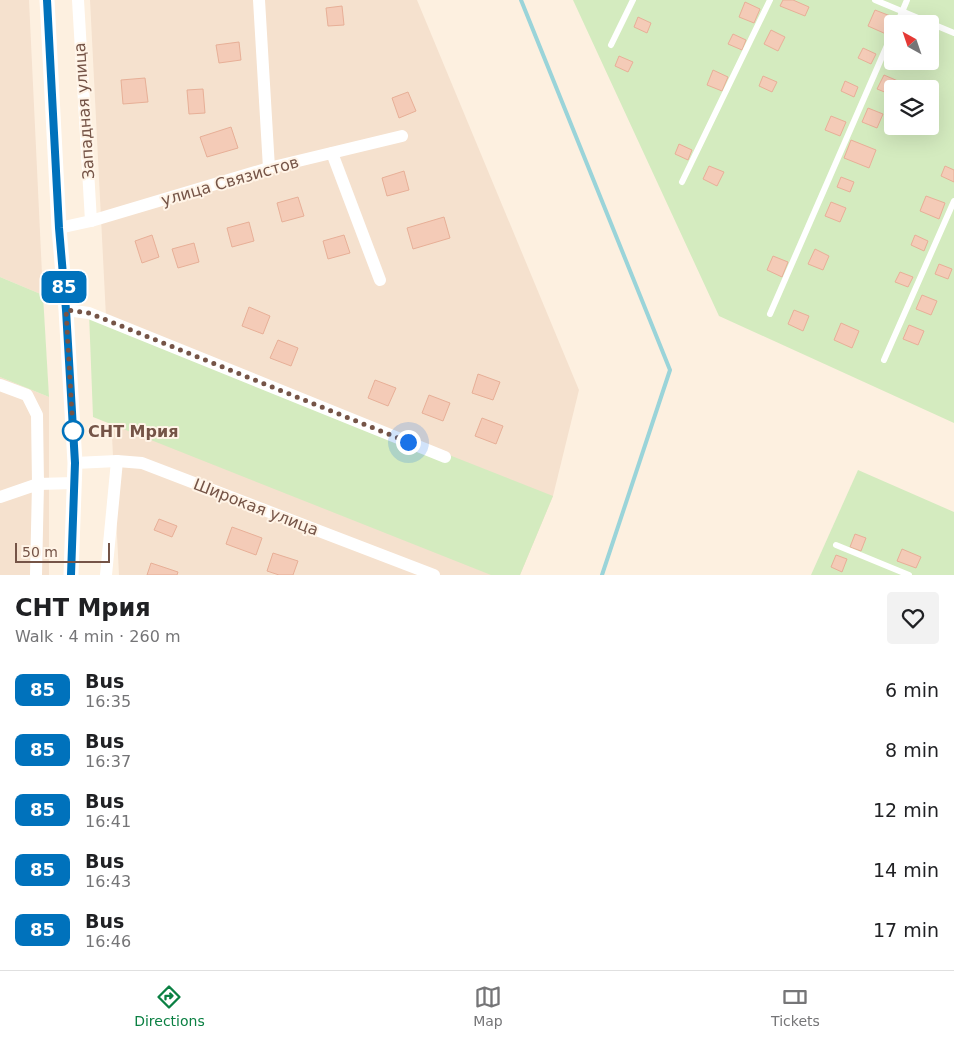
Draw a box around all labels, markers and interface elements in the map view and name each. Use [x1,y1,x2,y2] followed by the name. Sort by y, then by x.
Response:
[884,15,939,70] north arrow
[884,15,939,135] map controls
[70,42,98,180] street label: Западная улица
[884,80,939,135] button: layers
[159,152,301,210] street label: улица Связистов
[42,271,86,303] line badge: 85
[51,276,77,297] text: 85
[62,420,84,442] marker: СНТ Мрия
[88,422,178,441] place label: СНТ Мрия
[396,430,421,455] your location
[191,474,321,540] street label: Широкая улица
[15,540,110,563] scale bar
[22,544,58,560] text: 50 m
[887,592,939,644] button: heart
[15,594,151,622] text: СНТ Мрия
[15,627,180,646] text: Walk · 4 min · 260 m
[85,670,124,692] text: Bus
[30,679,55,700] text: 85
[885,679,939,701] text: 6 min
[85,692,131,711] text: 16:35
[85,730,124,752] text: Bus
[30,739,55,760] text: 85
[885,739,939,761] text: 8 min
[85,752,131,771] text: 16:37
[85,790,124,812] text: Bus
[30,799,55,820] text: 85
[873,799,939,821] text: 12 min
[85,812,131,831] text: 16:41
[85,850,124,872] text: Bus
[30,859,55,880] text: 85
[873,859,939,881] text: 14 min
[85,872,131,891] text: 16:43
[85,910,124,932] text: Bus
[30,919,55,940] text: 85
[873,919,939,941] text: 17 min
[85,932,131,951] text: 16:46
[134,983,205,1029] tab: Directions
[473,983,503,1029] tab: Map
[771,983,820,1029] tab: Tickets

